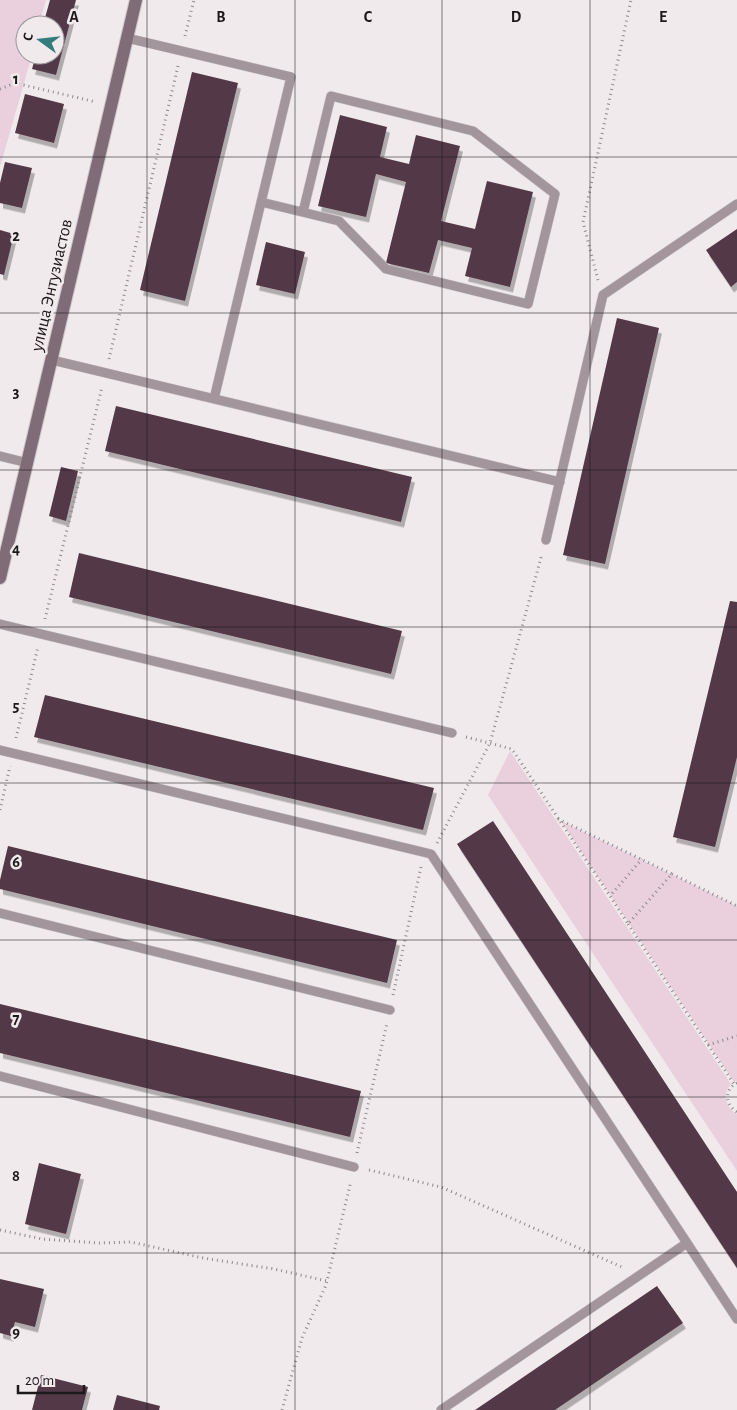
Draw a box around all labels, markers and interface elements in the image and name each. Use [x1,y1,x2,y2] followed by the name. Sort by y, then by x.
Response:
[69,9,79,25] text: A
[216,9,226,25] text: B
[364,9,373,25] text: C
[511,9,522,25] text: D
[659,9,667,25] text: E
[15,15,65,65] north arrow
[21,31,36,42] text: С
[13,71,19,87] text: 1
[28,217,76,354] street label: улица Энтузиастов
[12,228,20,244] text: 2
[13,384,20,400] text: 3
[12,541,20,557] text: 4
[13,698,20,714] text: 5
[12,854,20,870] text: 6
[13,1011,20,1027] text: 7
[12,1168,20,1184] text: 8
[12,1324,20,1340] text: 9
[18,1362,84,1394] scale bar
[25,1373,54,1388] text: 20 m

